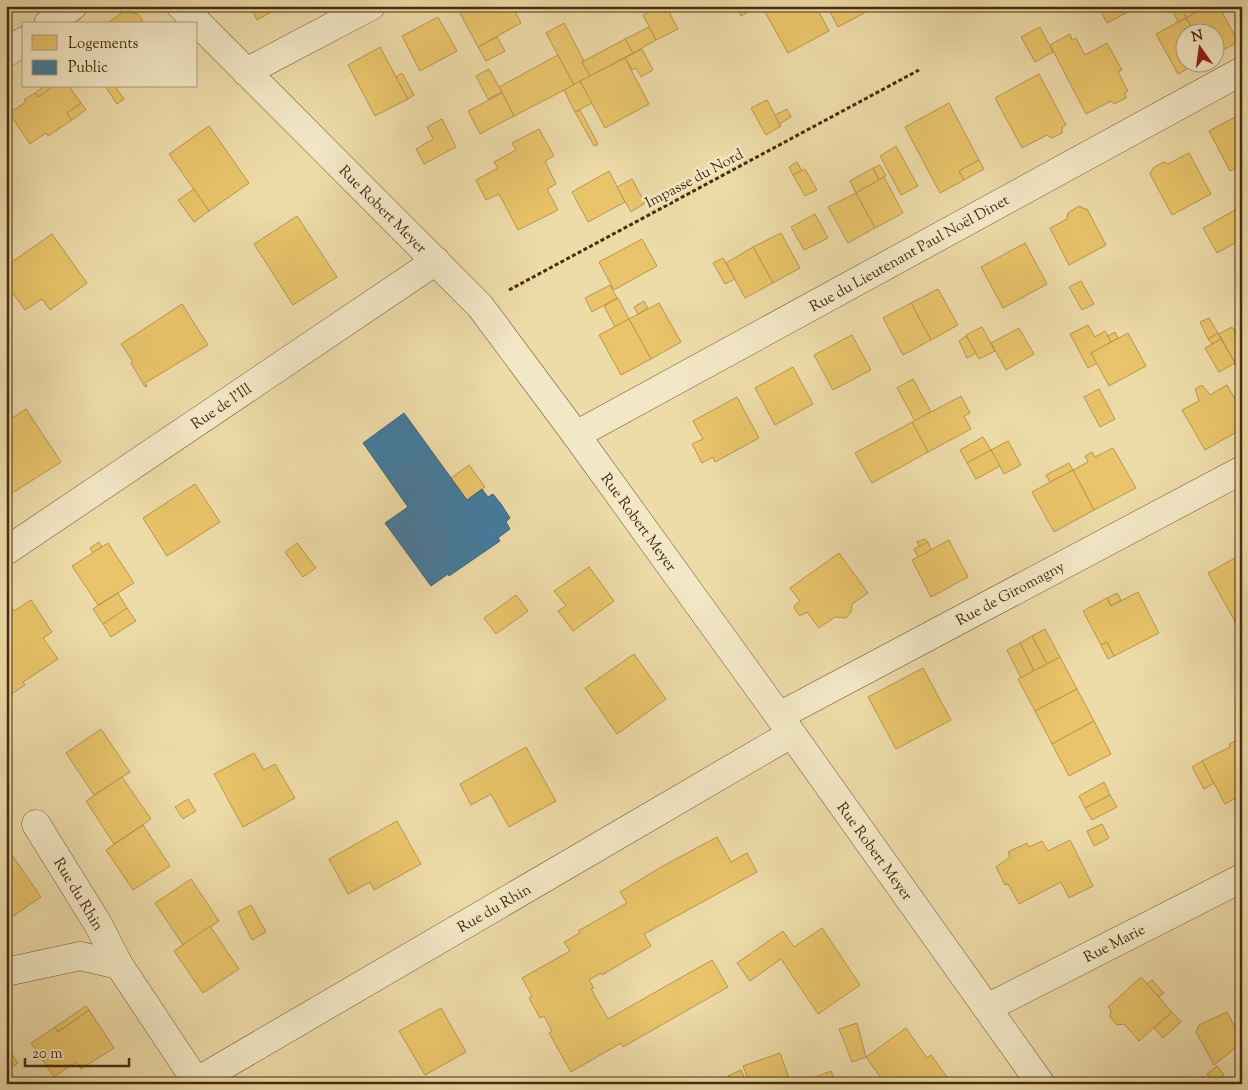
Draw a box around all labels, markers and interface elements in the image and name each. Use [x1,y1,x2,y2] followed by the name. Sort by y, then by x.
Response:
[22,22,198,88] legend
[1176,22,1226,72] north arrow
[1189,26,1205,48] text: N
[68,34,139,55] text: Logements
[68,58,108,79] text: Public
[642,144,748,214] street label: Impasse du Nord
[333,161,431,259] street label: Rue Robert Meyer
[806,191,1013,318] street label: Rue du Lieutenant Paul Noël Dinet
[187,379,256,435] street label: Rue de l'Ill
[595,469,681,577] street label: Rue Robert Meyer
[953,557,1069,632] street label: Rue de Giromagny
[831,798,917,906] street label: Rue Robert Meyer
[48,854,108,935] street label: Rue du Rhin
[454,880,536,939] street label: Rue du Rhin
[1080,920,1149,969] street label: Rue Marie
[25,1035,129,1067] scale bar
[32,1044,63,1065] text: 20 m

